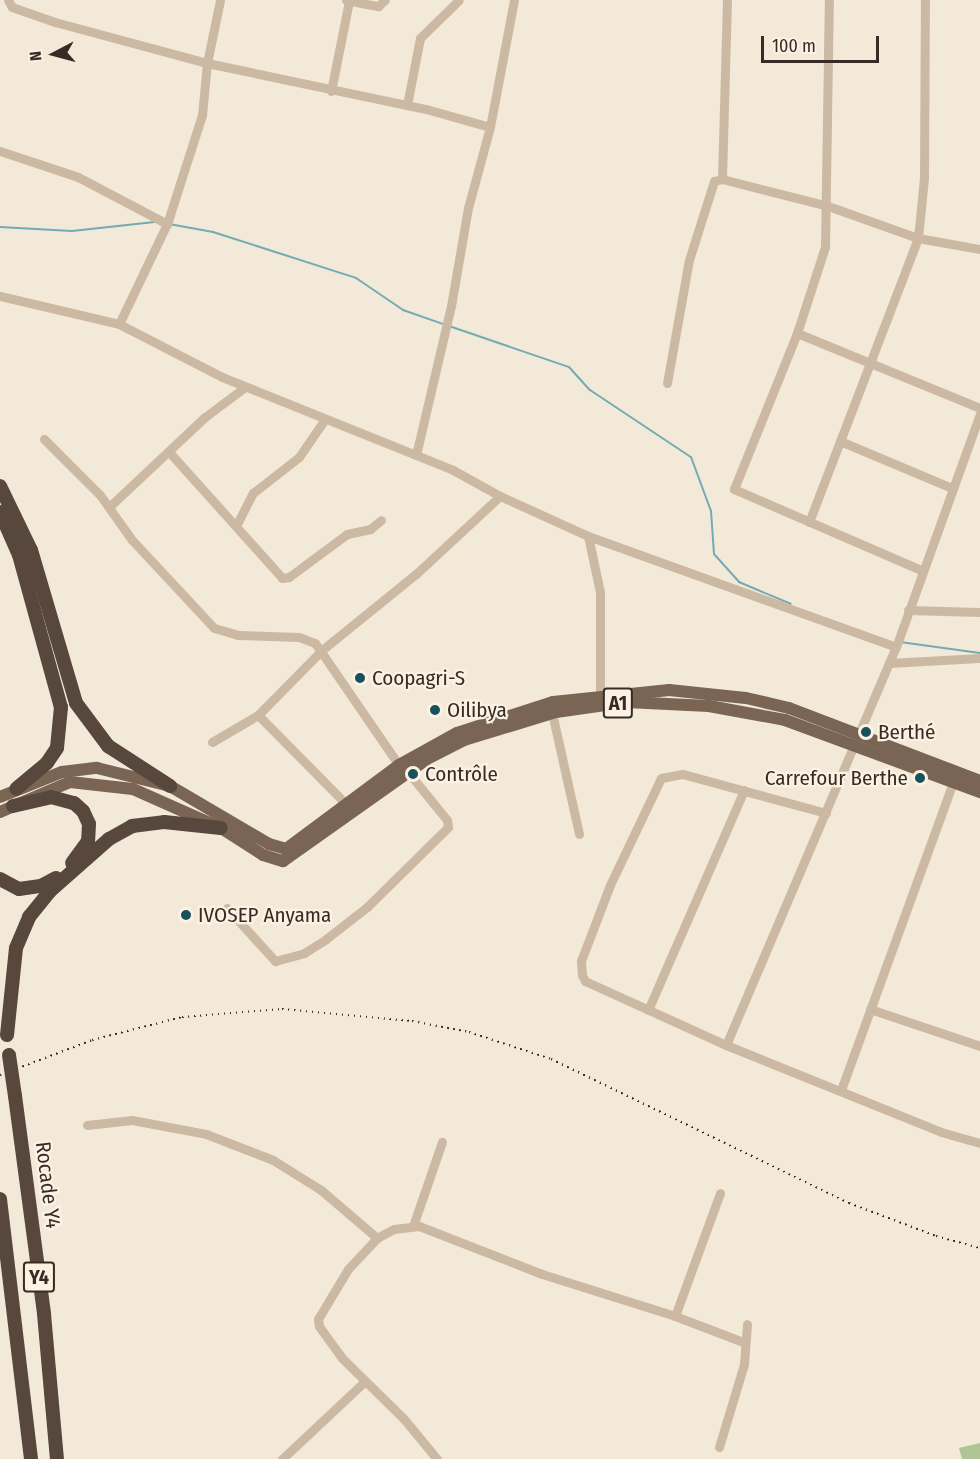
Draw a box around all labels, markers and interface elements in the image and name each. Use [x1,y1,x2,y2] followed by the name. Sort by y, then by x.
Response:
[24,24,84,84] north arrow
[764,24,882,62] scale bar
[772,35,816,57] text: 100 m
[26,50,46,62] text: N
[372,665,465,691] place label: Coopagri-S
[353,671,367,685] marker: Coopagri-S
[602,686,634,720] road number: A1
[447,697,507,723] place label: Oilibya
[428,703,442,717] marker: Oilibya
[878,719,935,745] place label: Berthé
[859,725,873,739] marker: Berthé
[425,761,498,787] place label: Contrôle
[765,765,908,791] place label: Carrefour Berthe
[406,767,420,781] marker: Contrôle
[913,771,927,785] marker: Carrefour Berthe
[198,902,331,928] place label: IVOSEP Anyama
[179,908,193,922] marker: IVOSEP Anyama
[30,1140,66,1230] street label: Rocade Y4
[22,1260,56,1294] road number: Y4

